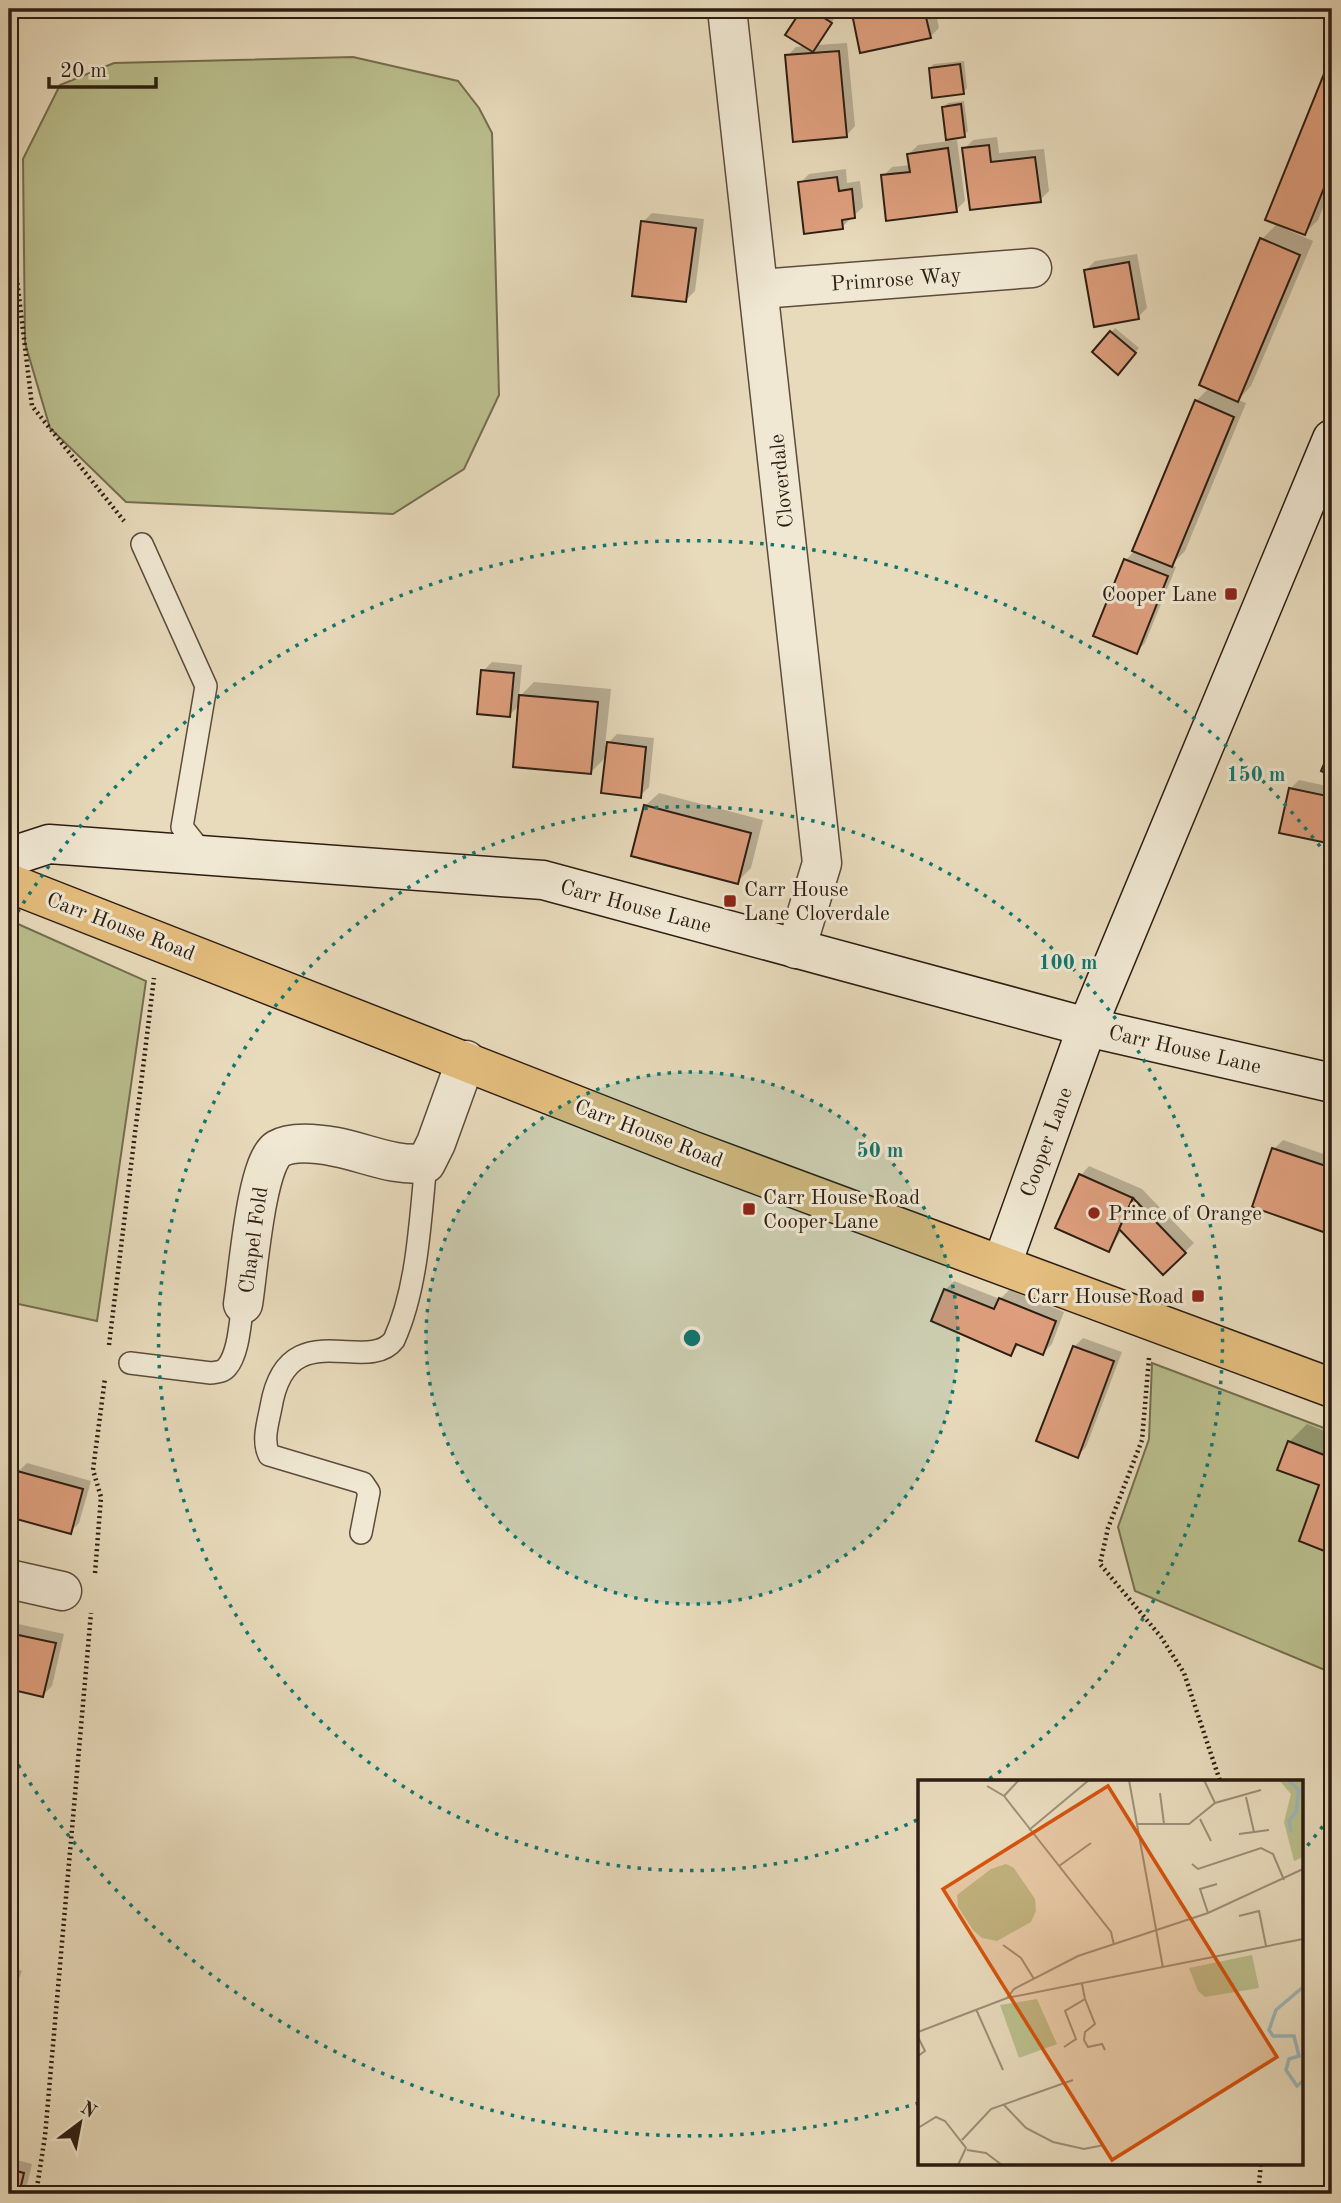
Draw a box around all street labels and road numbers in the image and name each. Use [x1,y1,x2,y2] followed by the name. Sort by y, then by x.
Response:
[830,265,962,296] street label: Primrose Way
[767,433,798,529] street label: Cloverdale
[558,877,714,938] street label: Carr House Lane
[43,889,198,965] street label: Carr House Road
[1106,1023,1263,1078] street label: Carr House Lane
[1018,1085,1077,1200] street label: Cooper Lane
[571,1096,726,1172] street label: Carr House Road
[237,1185,272,1295] street label: Chapel Fold

